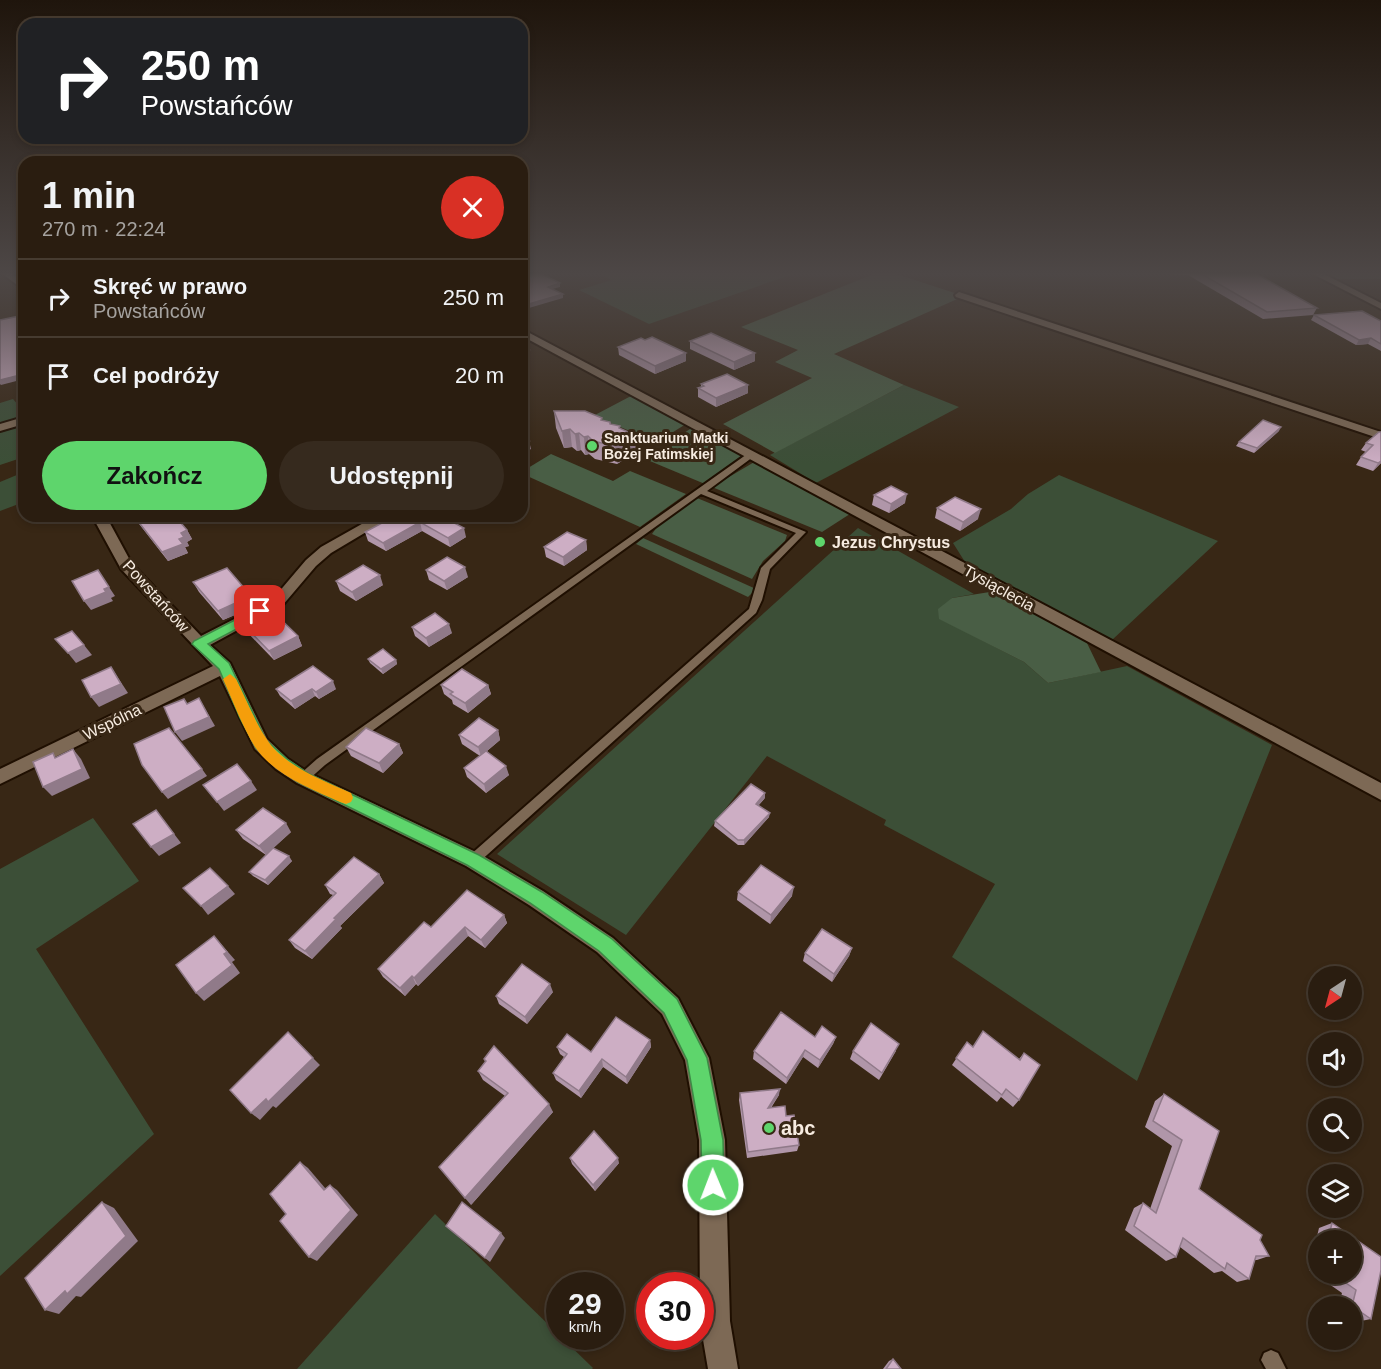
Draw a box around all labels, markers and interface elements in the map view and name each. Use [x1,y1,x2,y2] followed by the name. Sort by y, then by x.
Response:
[42,42,120,120] icon: right
[141,42,260,89] text: 250 m
[141,91,293,121] text: Powstańców
[42,175,136,216] text: 1 min
[441,176,504,239] button: close
[42,218,165,240] text: 270 m · 22:24
[93,274,247,299] text: Skręć w prawo
[42,282,75,315] icon: right
[443,285,504,310] text: 250 m
[93,300,205,322] text: Powstańców
[42,360,75,393] icon: arrive
[93,363,219,388] text: Cel podróży
[455,363,504,388] text: 20 m
[604,430,728,462] place label: Sanktuarium Matki Bożej Fatimskiej
[585,439,599,453] marker: Sanktuarium Matki Bożej Fatimskiej
[42,441,267,510] button: Zakończ
[279,441,504,510] button: Udostępnij
[832,534,950,551] place label: Jezus Chrystus
[813,535,827,549] marker: Jezus Chrystus
[120,557,193,635] street label: Powstańców
[961,562,1037,614] street label: Tysiąclecia
[234,585,285,636] pin
[243,594,276,627] icon: arrive
[80,701,144,743] street label: Wspólna
[1308,966,1362,1020] north arrow
[1308,966,1362,1350] map controls
[1308,1032,1362,1086] button: sound
[1308,1098,1362,1152] button: search
[781,1117,815,1139] place label: abc
[762,1121,776,1135] marker: abc
[681,1153,745,1217] position arrow
[1308,1164,1362,1218] button: layers
[1308,1230,1362,1284] button: +
[636,1272,714,1350] speed limit sign: 30
[568,1287,602,1320] text: 29
[1308,1296,1362,1350] button: −
[569,1318,601,1335] text: km/h

